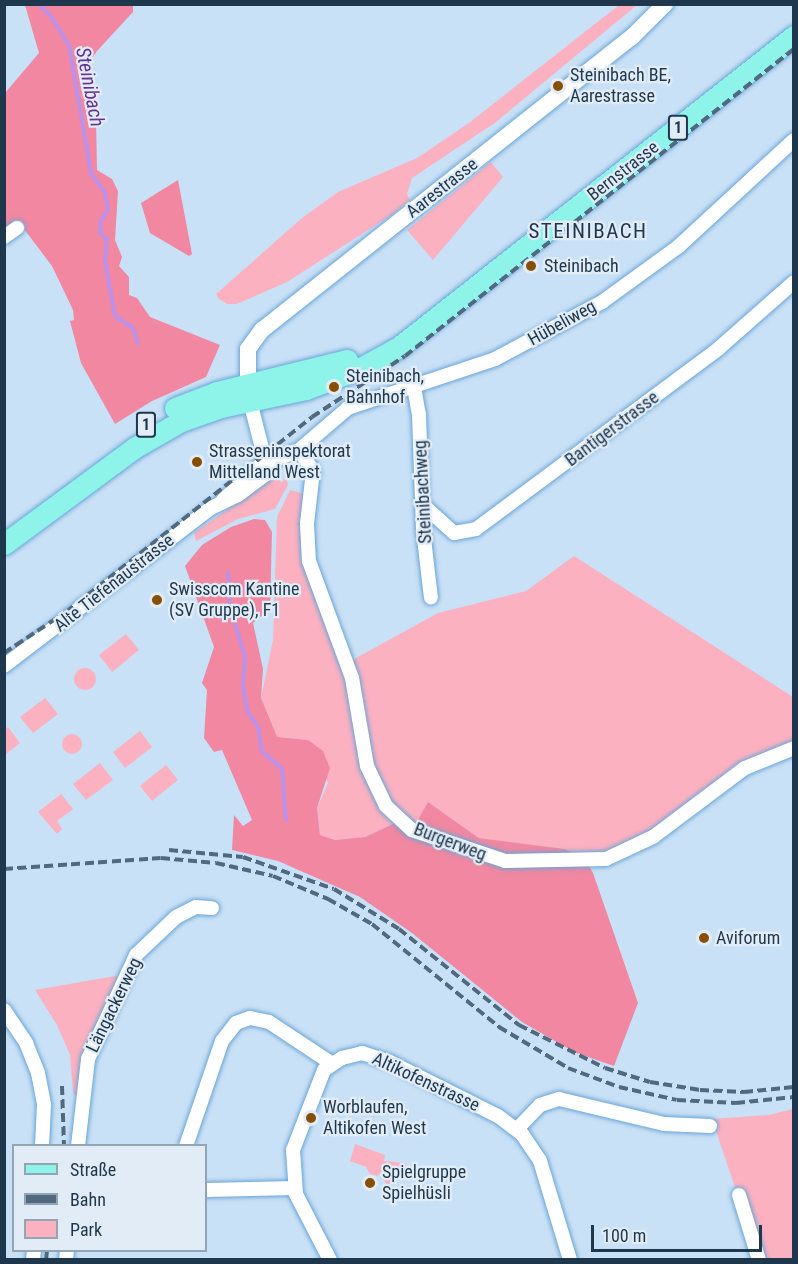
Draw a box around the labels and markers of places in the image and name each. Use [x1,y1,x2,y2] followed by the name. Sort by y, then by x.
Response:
[570,65,671,107] place label: Steinibach BE, Aarestrasse
[551,79,565,93] marker: Steinibach BE, Aarestrasse
[544,255,619,277] place label: Steinibach
[522,257,540,275] marker: Steinibach
[346,366,424,409] place label: Steinibach, Bahnhof
[327,380,341,394] marker: Steinibach, Bahnhof
[209,441,351,484] place label: Strasseninspektorat Mittelland West
[190,455,204,469] marker: Strasseninspektorat Mittelland West
[169,579,299,622] place label: Swisscom Kantine (SV Gruppe), F1
[150,593,164,607] marker: Swisscom Kantine (SV Gruppe), F1
[716,927,780,949] place label: Aviforum
[697,931,711,945] marker: Aviforum
[323,1097,426,1140] place label: Worblaufen, Altikofen West
[304,1111,318,1125] marker: Worblaufen, Altikofen West
[382,1162,466,1204] place label: Spielgruppe Spielhüsli
[363,1176,377,1190] marker: Spielgruppe Spielhüsli

